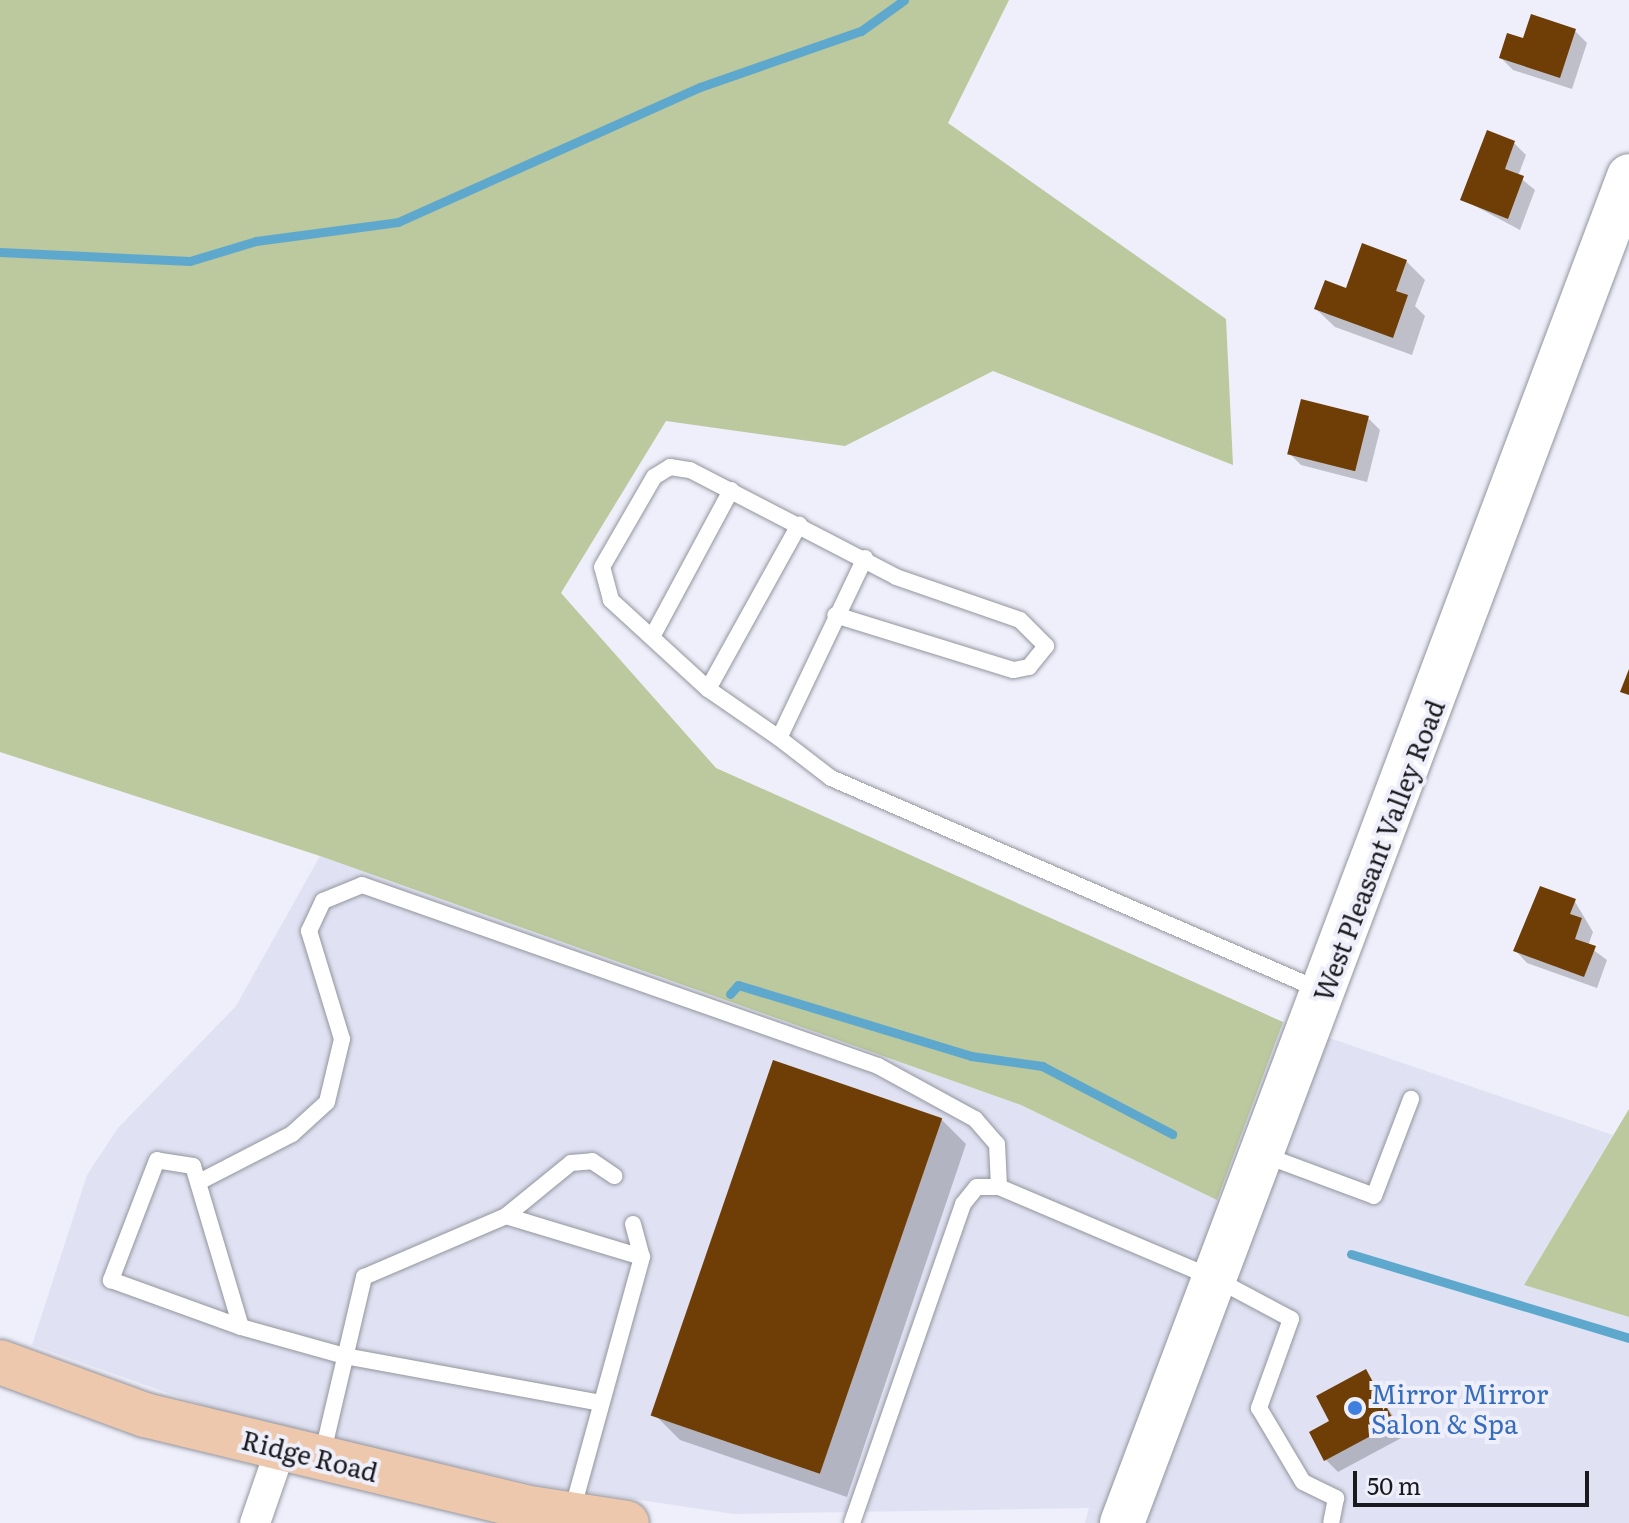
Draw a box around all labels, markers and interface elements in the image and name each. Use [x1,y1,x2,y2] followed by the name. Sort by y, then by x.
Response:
[1306,695,1450,1005] street label: West Pleasant Valley Road
[1371,1377,1548,1438] place label: Mirror Mirror Salon & Spa
[1346,1399,1364,1417] marker: Mirror Mirror Salon & Spa
[239,1423,381,1487] street label: Ridge Road
[1357,1455,1593,1505] scale bar
[1367,1467,1421,1502] text: 50 m

